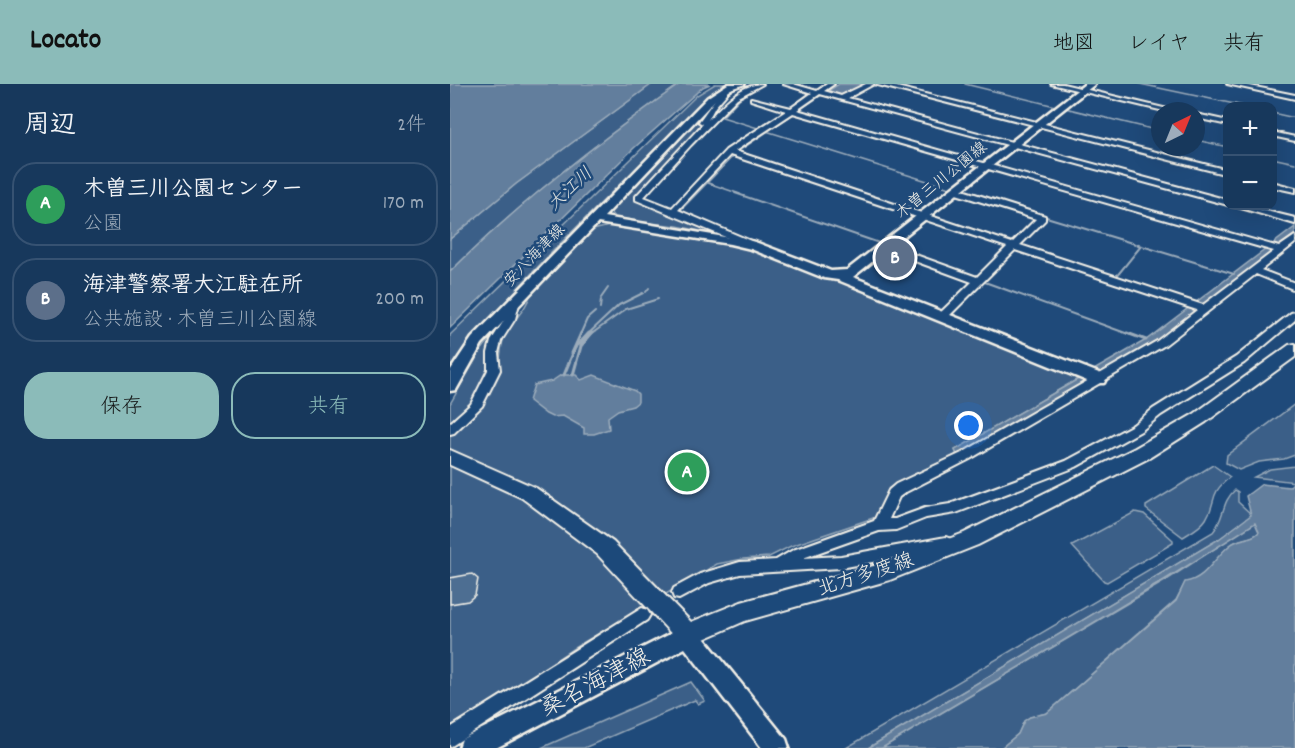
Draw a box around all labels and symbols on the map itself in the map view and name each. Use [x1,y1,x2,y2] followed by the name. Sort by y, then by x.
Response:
[1151,102,1205,156] north arrow
[891,137,993,225] street label: 木曽三川公園線
[543,162,599,218] water label: 大江川
[499,219,571,293] street label: 安八海津線
[876,236,914,280] pin: B
[954,411,983,440] your location
[668,450,706,494] pin: A
[814,547,918,605] street label: 北方多度線
[535,641,657,727] street label: 桑名海津線

